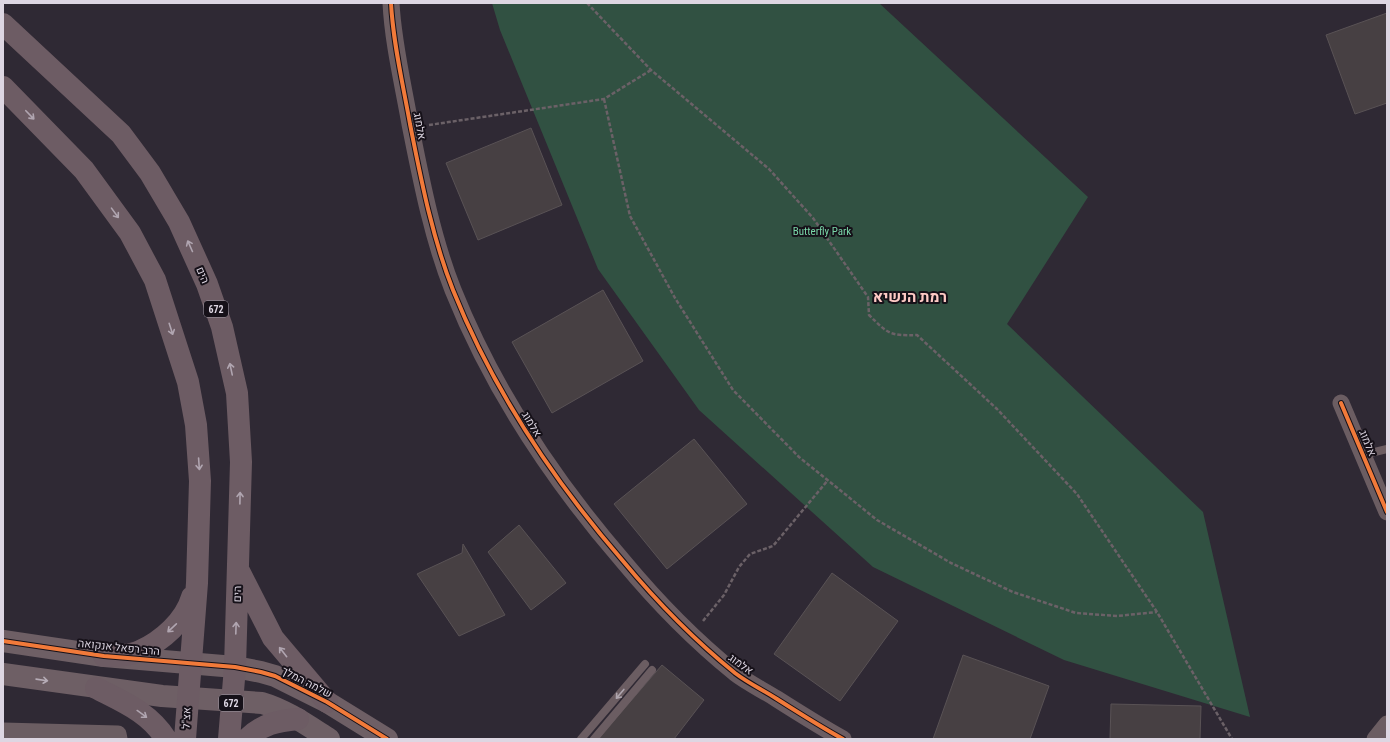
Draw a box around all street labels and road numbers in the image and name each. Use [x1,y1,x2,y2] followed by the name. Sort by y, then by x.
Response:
[411,112,428,141] street label: אלמוג
[193,265,212,285] street label: הים
[204,301,228,317] road number: 672
[519,409,544,439] street label: אלמוג
[1356,428,1379,458] street label: אלמוג
[231,585,244,603] street label: הים
[77,637,161,658] street label: הרב רפאל אנקואה
[726,651,756,678] street label: אלמוג
[279,664,334,701] street label: שלמה המלך
[219,695,243,711] road number: 672
[179,707,194,729] street label: אצ"ל

